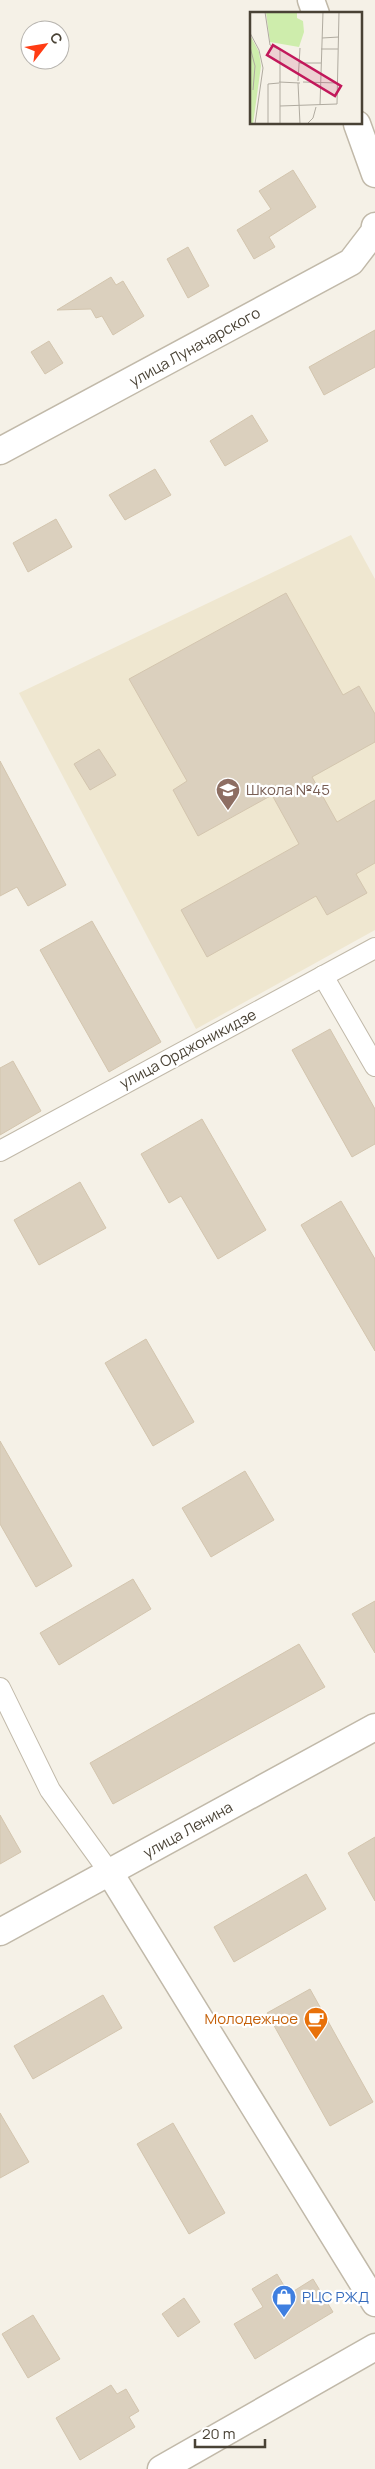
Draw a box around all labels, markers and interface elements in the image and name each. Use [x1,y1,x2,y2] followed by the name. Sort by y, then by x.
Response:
[250,12,362,125] inset map
[20,20,70,70] north arrow
[46,29,67,47] text: С
[126,302,264,391] street label: улица Луначарского
[215,777,241,811] school or university icon: Школа №45
[246,779,330,800] place label: Школа №45
[116,1004,260,1093] street label: улица Орджоникидзе
[139,1796,236,1863] street label: улица Ленина
[303,2006,329,2040] cafe icon: Молодежное
[205,2008,298,2029] place label: Молодежное
[271,2284,297,2318] shop icon: РЦС РЖД
[302,2286,369,2307] place label: РЦС РЖД
[195,2416,265,2448] scale bar
[202,2423,235,2444] text: 20 m

